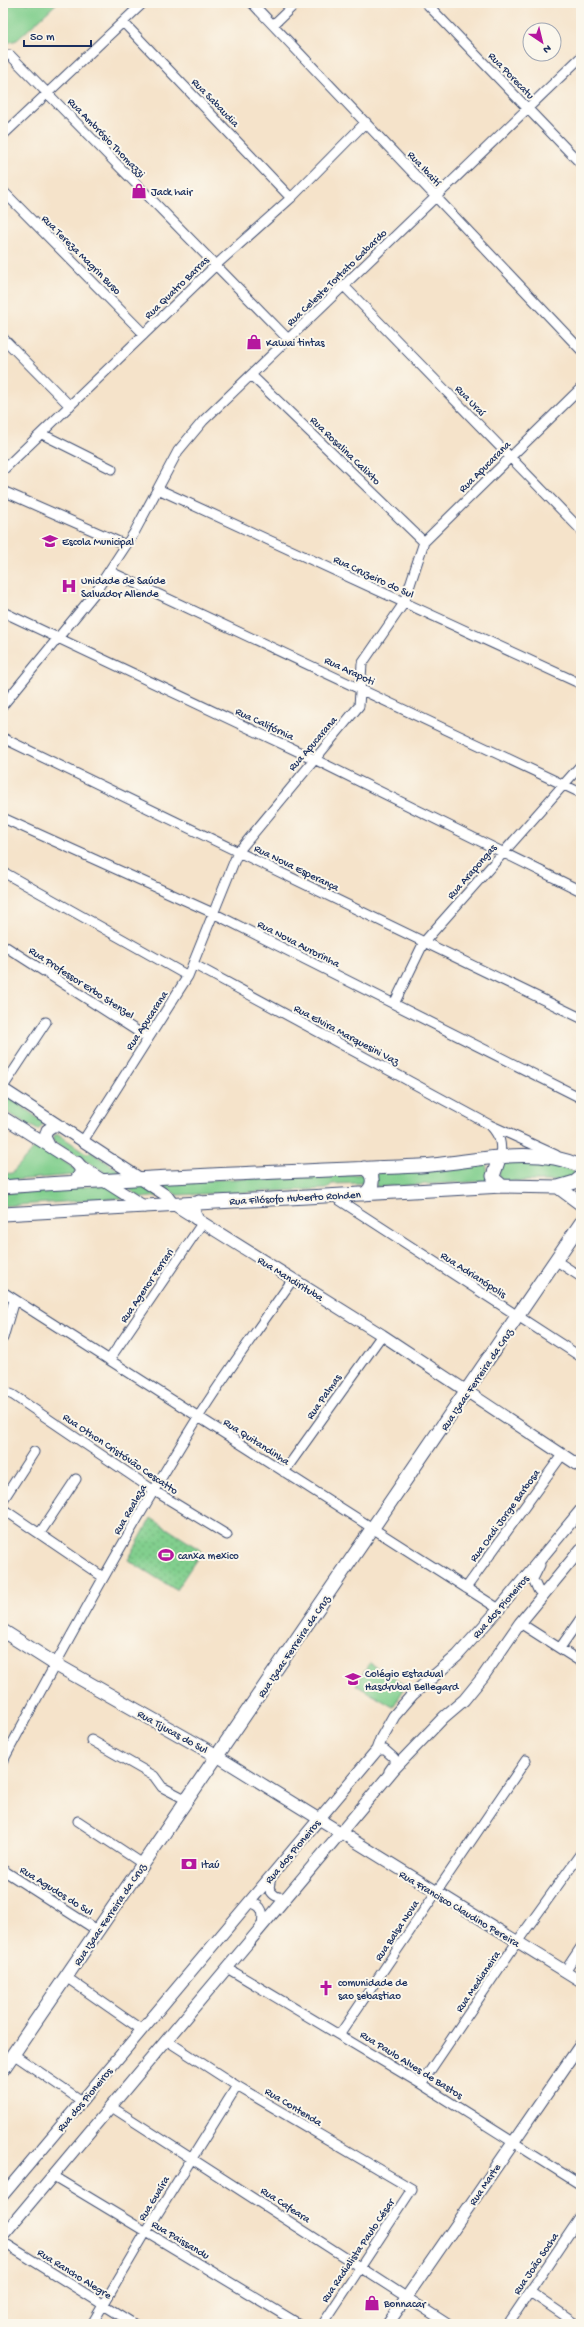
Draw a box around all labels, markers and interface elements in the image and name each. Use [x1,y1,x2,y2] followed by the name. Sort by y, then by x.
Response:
[24,22,91,48] scale bar
[522,22,562,62] north arrow
[30,31,55,45] text: 50 m
[540,42,553,56] text: N
[485,50,536,102] street label: Rua Porecatu
[188,77,241,131] street label: Rua Sabaudia
[64,96,147,181] street label: Rua Ambrósio Thomazzi
[404,149,443,190] street label: Rua Ibaití
[130,182,148,200] shop icon: Jack hair
[151,187,194,199] place label: Jack hair
[38,213,123,298] street label: Rua Tereza Magrin Buso
[285,227,390,329] street label: Rua Celeste Tortato Gabardo
[143,254,213,322] street label: Rua Quatro Barras
[245,333,263,351] shop icon: Kawai tintas
[266,338,325,350] place label: Kawai tintas
[452,383,488,420] street label: Rua Uraí
[307,415,382,488] street label: Rua Rosalina Calixto
[457,439,514,496] street label: Rua Apucarana
[41,532,59,550] school or university icon: Escola Municipal
[62,537,135,549] place label: Escola Municipal
[331,554,416,602] street label: Rua Cruzeiro do Sul
[81,576,166,601] place label: Unidade de Saúde Salvador Allende
[60,577,78,595] hospital icon: Unidade de Saúde Salvador Allende
[322,655,376,689] street label: Rua Arapoti
[233,705,297,744] street label: Rua Califórnia
[287,714,341,774] street label: Rua Apucarana
[445,842,500,902] street label: Rua Arapongas
[252,843,341,895] street label: Rua Nova Esperança
[255,919,342,971] street label: Rua Nova Aurorinha
[26,944,137,1023] street label: Rua Professor Erbo Stenzel
[124,989,172,1053] street label: Rua Apucarana
[291,1003,402,1069] street label: Rua Elvira Marquesini Vaz
[229,1189,362,1208] street label: Rua Filósofo Huberto Rohden
[118,1247,177,1326] street label: Rua Agenor Ferrari
[438,1250,509,1302] street label: Rua Adrianópolis
[255,1255,326,1305] street label: Rua Mandirituba
[439,1326,517,1433] street label: Rua Izaac Ferreira da Cruz
[305,1372,345,1422] street label: Rua Palmas
[60,1412,180,1498] street label: Rua Othon Cristóvão Cescatto
[221,1417,292,1469] street label: Rua Quitandinha
[468,1467,544,1565] street label: Rua Oadi Jorge Barbosa
[111,1482,150,1537] street label: Rua Realeza
[157,1546,175,1564] sports icon: canxa mexico
[178,1551,239,1563] place label: canxa mexico
[471,1573,533,1641] street label: Rua dos Pioneiros
[256,1593,334,1700] street label: Rua Izaac Ferreira da Cruz
[365,1669,460,1694] place label: Colégio Estadual Hasdrubal Bellegard
[344,1670,362,1688] school or university icon: Colégio Estadual Hasdrubal Bellegard
[135,1708,210,1757] street label: Rua Tijucas do Sul
[263,1817,324,1887] street label: Rua dos Pioneiros
[180,1855,198,1873] bank icon: Itaú
[201,1860,219,1872] place label: Itaú
[72,1861,150,1968] street label: Rua Izaac Ferreira da Cruz
[17,1864,95,1919] street label: Rua Agudos do Sul
[397,1869,522,1951] street label: Rua Francisco Claudino Pereira
[373,1898,423,1964] street label: Rua Balsa Nova
[454,1949,504,2015] street label: Rua Medianeira
[338,1978,408,2003] place label: comunidade de sao sebastiao
[317,1979,335,1997] church icon: comunidade de sao sebastiao
[357,2029,465,2103] street label: Rua Paulo Alves de Bastos
[55,2065,116,2135] street label: Rua dos Pioneiros
[262,2086,324,2130] street label: Rua Contenda
[467,2162,504,2208] street label: Rua Marte
[137,2174,173,2224] street label: Rua Guaíra
[258,2184,313,2227] street label: Rua Cafeara
[319,2196,398,2305] street label: Rua Radialista Paulo César
[149,2219,211,2263] street label: Rua Paissandu
[512,2230,562,2297] street label: Rua João Socha
[35,2247,113,2303] street label: Rua Rancho Alegre
[363,2294,381,2312] shop icon: Bonnacar
[383,2299,427,2311] place label: Bonnacar

